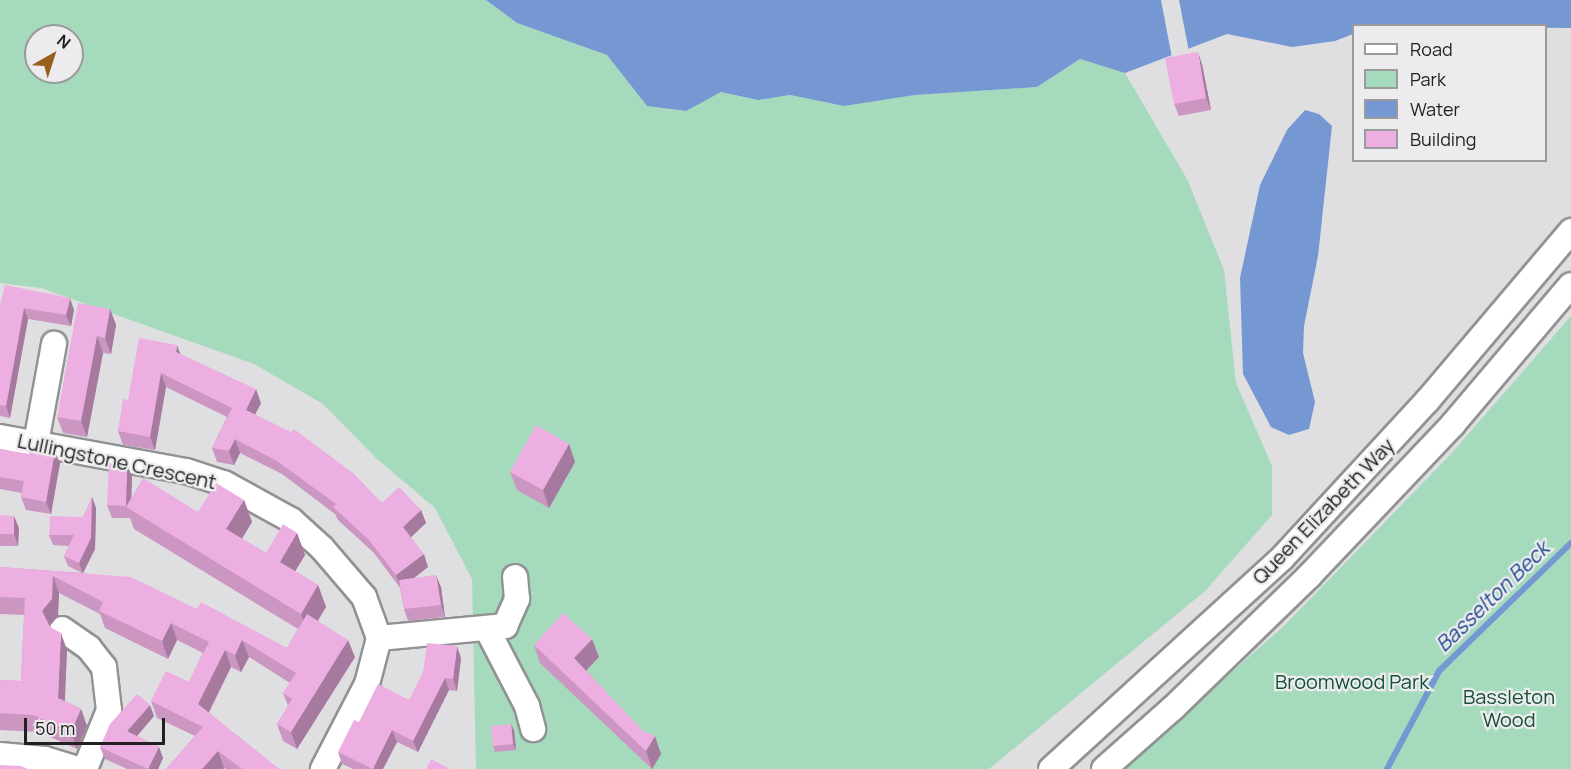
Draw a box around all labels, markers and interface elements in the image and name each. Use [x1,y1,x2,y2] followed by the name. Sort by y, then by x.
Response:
[24,24,84,84] north arrow
[1352,24,1547,162] legend
[53,29,75,54] text: N
[1410,37,1453,61] text: Road
[1410,67,1446,91] text: Park
[1410,97,1460,121] text: Water
[1410,127,1476,151] text: Building
[15,428,219,494] street label: Lullingstone Crescent
[1247,433,1399,589] street label: Queen Elizabeth Way
[1430,536,1554,656] water label: Basselton Beck
[1275,669,1429,693] park label: Broomwood Park
[1463,684,1555,731] park label: Bassleton Wood
[27,706,168,744] scale bar
[35,716,75,740] text: 50 m

